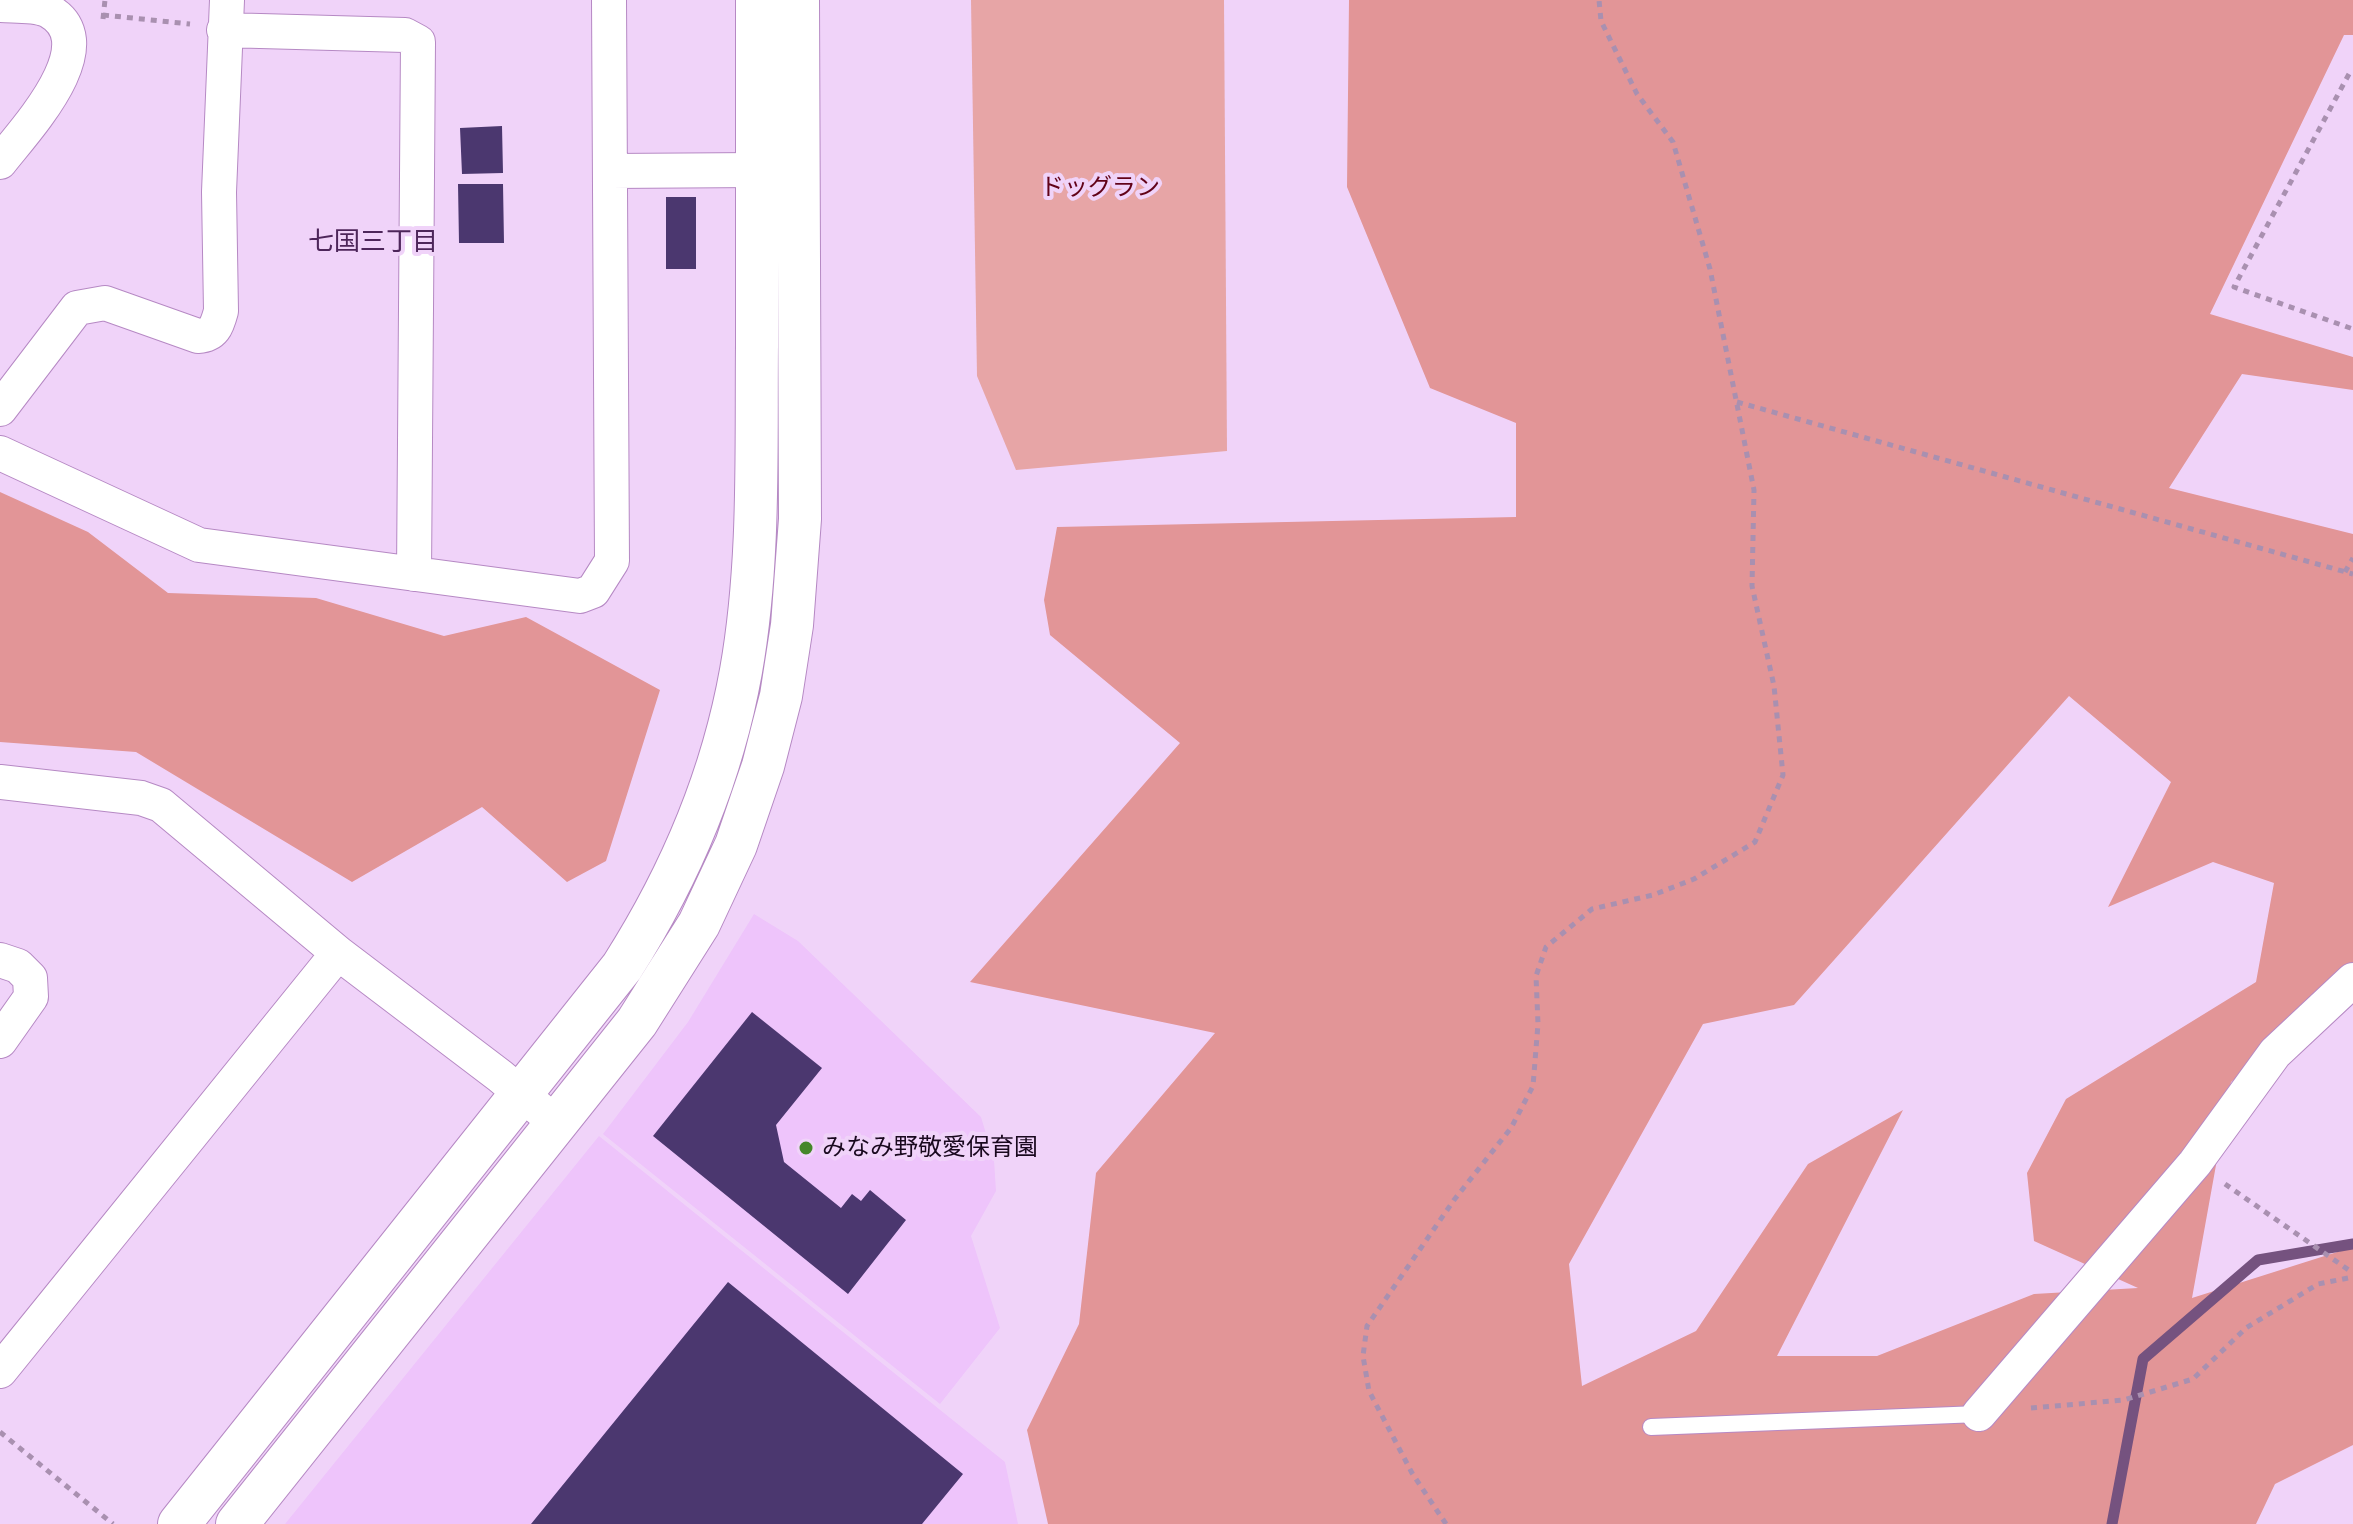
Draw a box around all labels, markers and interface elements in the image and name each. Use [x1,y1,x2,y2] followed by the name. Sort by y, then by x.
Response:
[1040,174,1160,202] park label: ドッグラン
[308,226,438,258] district label: 七国三丁目
[822,1134,1038,1162] place label: みなみ野敬愛保育園
[797,1139,815,1157] marker: みなみ野敬愛保育園

